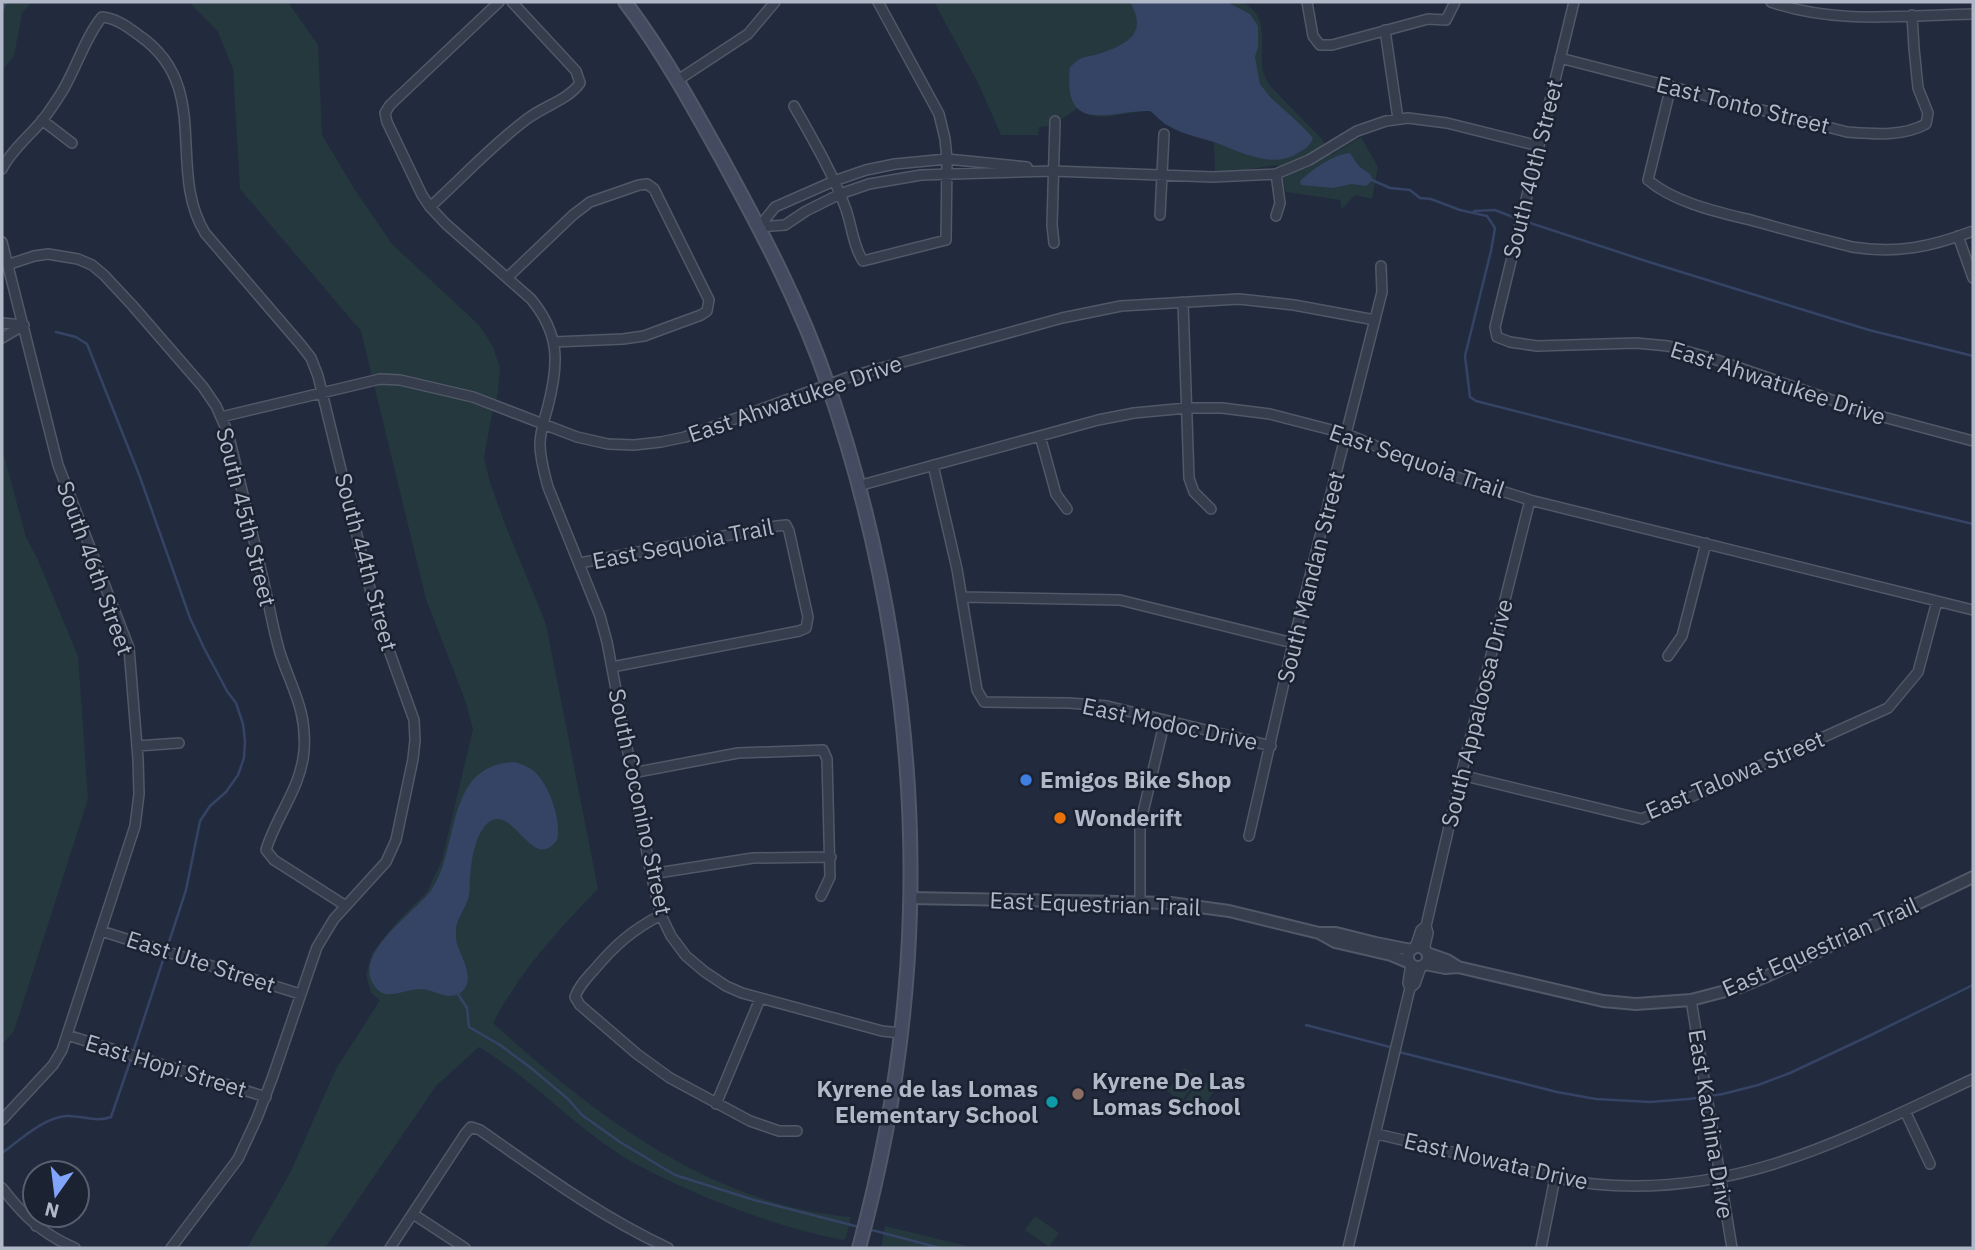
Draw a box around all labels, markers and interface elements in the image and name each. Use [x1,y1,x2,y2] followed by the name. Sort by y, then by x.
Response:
[1654,68,1833,140] street label: East Tonto Street
[1495,76,1569,261] street label: South 40th Street
[1667,333,1890,431] street label: East Ahwatukee Drive
[684,347,906,449] street label: East Ahwatukee Drive
[1326,416,1509,504] street label: East Sequoia Trail
[210,424,284,609] street label: South 45th Street
[1269,468,1351,686] street label: South Mandan Street
[329,469,405,654] street label: South 44th Street
[51,476,141,659] street label: South 46th Street
[590,511,776,575] street label: East Sequoia Trail
[1433,596,1519,830] street label: South Appaloosa Drive
[602,686,680,918] street label: South Coconino Street
[1080,690,1261,756] street label: East Modoc Drive
[1641,723,1829,825] street label: East Talowa Street
[1040,764,1232,794] place label: Emigos Bike Shop
[1018,772,1034,788] marker: Emigos Bike Shop
[1074,802,1183,832] place label: Wonderift
[1052,810,1068,826] marker: Wonderift
[989,884,1201,922] street label: East Equestrian Trail
[1717,889,1922,1003] street label: East Equestrian Trail
[123,923,280,999] street label: East Ute Street
[82,1026,251,1104] street label: East Hopi Street
[1682,1027,1742,1221] street label: East Kachina Drive
[1092,1065,1245,1121] place label: Kyrene De Las Lomas School
[816,1073,1038,1129] place label: Kyrene de las Lomas Elementary School
[1070,1086,1086,1102] marker: Kyrene De Las Lomas School
[1044,1094,1060,1110] marker: Kyrene de las Lomas Elementary School
[1401,1124,1591,1196] street label: East Nowata Drive
[21,1159,91,1229] north arrow
[42,1197,61,1224] text: N

